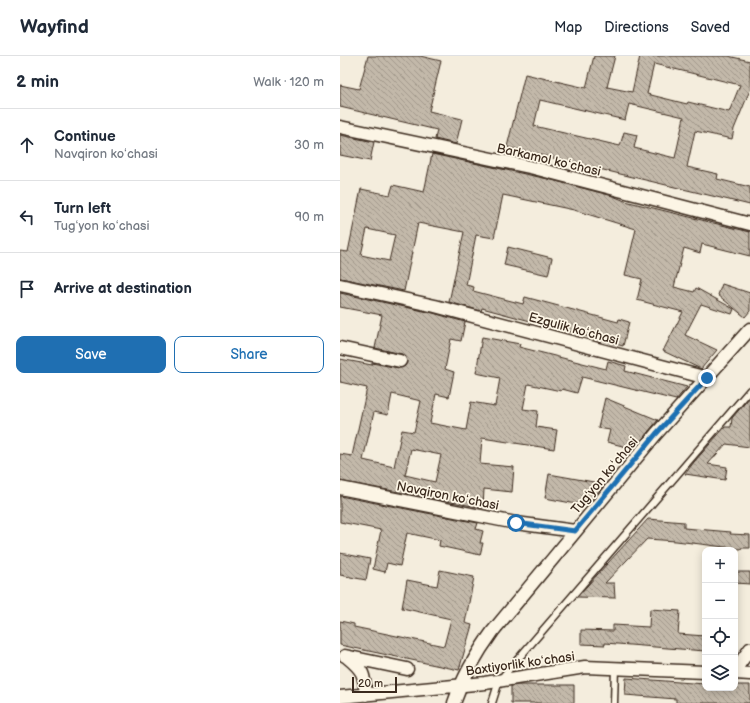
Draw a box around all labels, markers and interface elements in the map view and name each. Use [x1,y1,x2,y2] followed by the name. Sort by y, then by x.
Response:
[20,16,89,39] text: Wayfind
[554,19,582,36] text: Map
[604,19,669,36] text: Directions
[691,19,730,36] text: Saved
[16,72,59,92] text: 2 min
[253,74,324,90] text: Walk · 120 m
[54,127,116,146] text: Continue
[16,134,38,156] icon: ahead
[294,137,324,153] text: 30 m
[495,140,602,180] street label: Barkamol koʻchasi
[54,146,158,162] text: Navqiron koʻchasi
[54,199,111,218] text: Turn left
[16,206,38,228] icon: left
[295,209,324,225] text: 90 m
[54,218,150,234] text: Tugʻyon koʻchasi
[16,278,38,300] icon: arrive
[54,279,192,298] text: Arrive at destination
[527,309,621,349] street label: Ezgulik koʻchasi
[16,336,166,373] button: Save
[174,336,324,373] button: Share
[698,369,716,387] route end
[568,434,642,517] street label: Tugʻyon koʻchasi
[395,478,500,514] street label: Navqiron koʻchasi
[507,514,525,532] route start
[702,547,738,691] map controls
[702,547,738,583] button: +
[702,583,738,619] button: −
[702,619,738,655] button: locate
[464,648,576,680] street label: Baxtiyorlik koʻchasi
[702,655,738,691] button: layers
[352,675,397,694] scale bar
[358,677,383,690] text: 20 m

